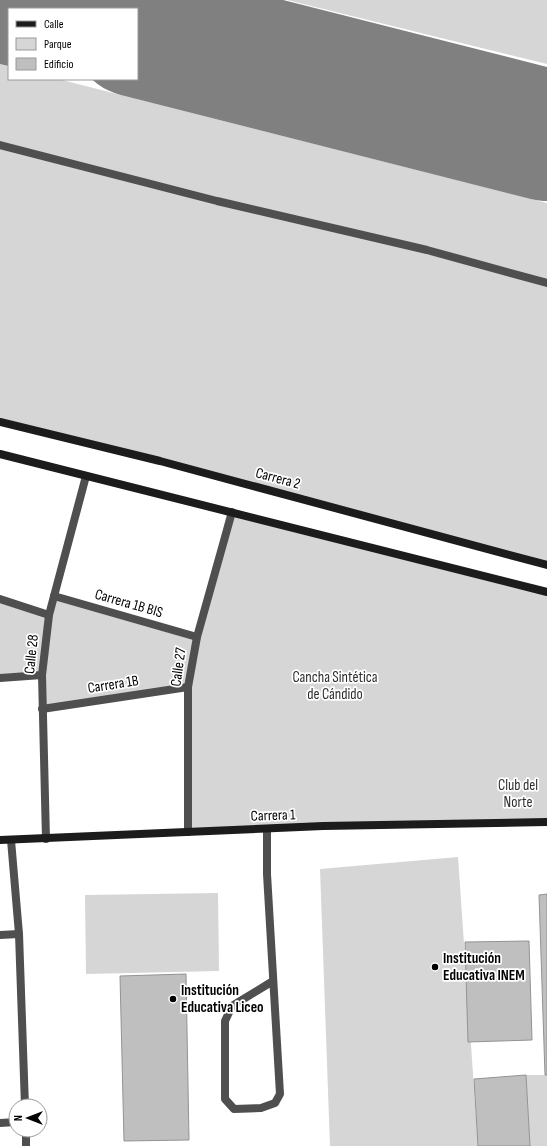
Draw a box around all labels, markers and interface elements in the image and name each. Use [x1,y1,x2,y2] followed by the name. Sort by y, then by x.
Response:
[8,8,138,80] legend
[44,17,64,32] text: Calle
[44,37,72,52] text: Parque
[44,57,73,72] text: Edificio
[253,463,302,494] street label: Carrera 2
[93,585,165,622] street label: Carrera 1B BIS
[20,633,43,675] street label: Calle 28
[166,646,191,688] street label: Calle 27
[293,668,378,704] park label: Cancha Sintética de Cándido
[86,671,140,698] street label: Carrera 1B
[498,776,538,812] park label: Club del Norte
[250,805,296,826] street label: Carrera 1
[443,949,525,985] place label: Institución Educativa INEM
[430,962,440,972] marker: Institución Educativa INEM
[181,981,264,1017] place label: Institución Educativa Liceo
[168,994,178,1004] marker: Institución Educativa Liceo
[8,1098,48,1138] north arrow
[12,1115,25,1121] text: N

